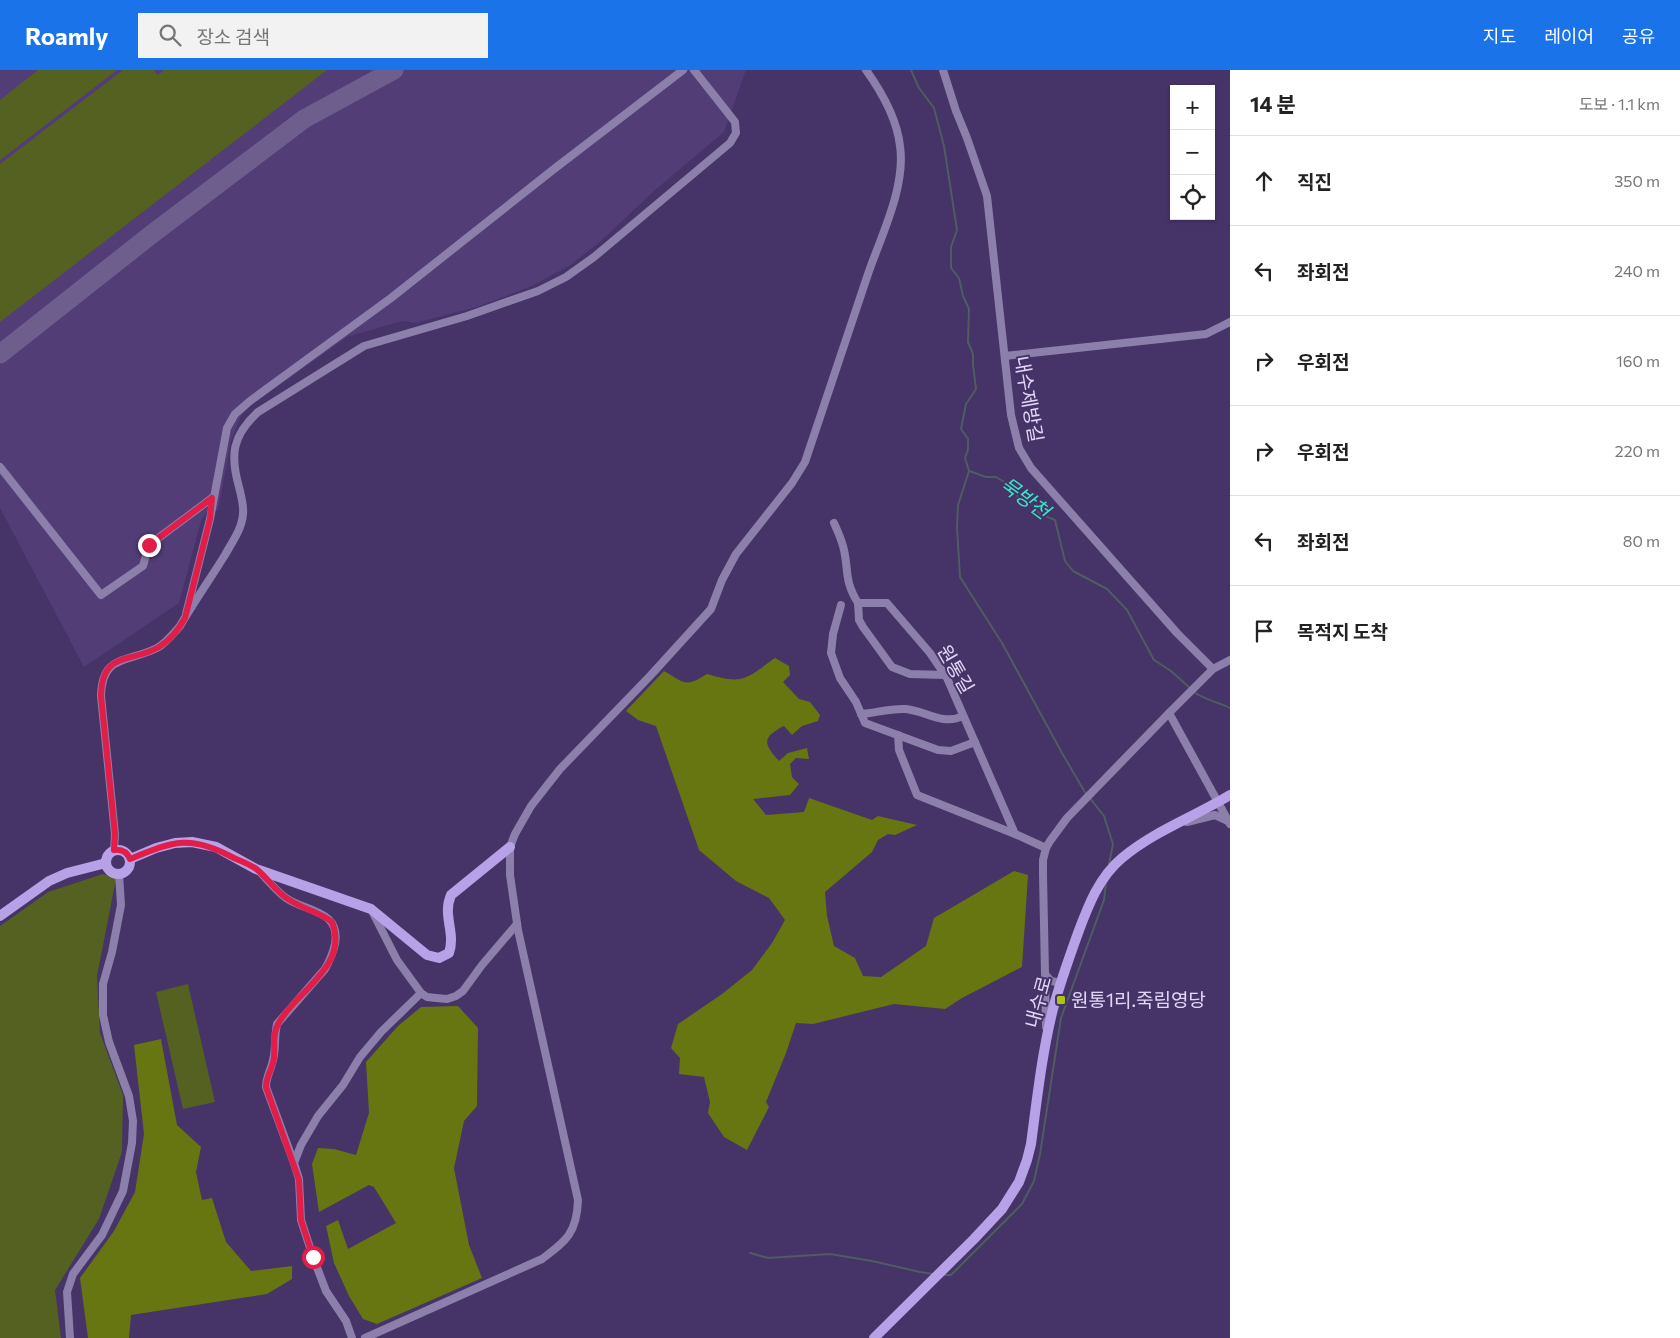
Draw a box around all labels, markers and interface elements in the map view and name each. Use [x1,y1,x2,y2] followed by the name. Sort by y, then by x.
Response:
[138,13,488,58] search box
[25,21,108,50] text: Roamly
[156,21,184,49] icon: search
[196,25,270,48] text: 장소 검색
[1483,25,1516,47] text: 지도
[1544,25,1594,47] text: 레이어
[1622,25,1655,47] text: 공유
[1170,85,1215,220] map controls
[1170,85,1215,130] button: +
[1250,91,1296,116] text: 14 분
[1579,94,1660,113] text: 도보 · 1.1 km
[1170,130,1215,175] button: −
[1250,167,1278,195] icon: ahead
[1297,170,1332,193] text: 직진
[1614,171,1660,190] text: 350 m
[1170,175,1215,220] button: locate
[1250,257,1278,285] icon: left
[1297,260,1349,283] text: 좌회전
[1614,261,1660,280] text: 240 m
[1250,347,1278,375] icon: right
[1297,350,1349,373] text: 우회전
[1616,351,1660,370] text: 160 m
[1011,354,1048,444] street label: 내수제방길
[1250,437,1278,465] icon: right
[1297,440,1349,463] text: 우회전
[1615,441,1660,460] text: 220 m
[996,471,1057,525] water label: 묵방천
[1250,527,1278,555] icon: left
[1297,530,1349,553] text: 좌회전
[1623,531,1660,550] text: 80 m
[138,534,161,557] route end
[1250,617,1278,645] icon: arrive
[1297,620,1388,643] text: 목적지 도착
[933,640,980,697] street label: 원통길
[1020,974,1055,1030] street label: 내수로
[1071,988,1206,1011] place label: 원통1리.죽림영당
[1055,994,1067,1006] marker: 원통1리.죽림영당
[302,1246,325,1269] route start

